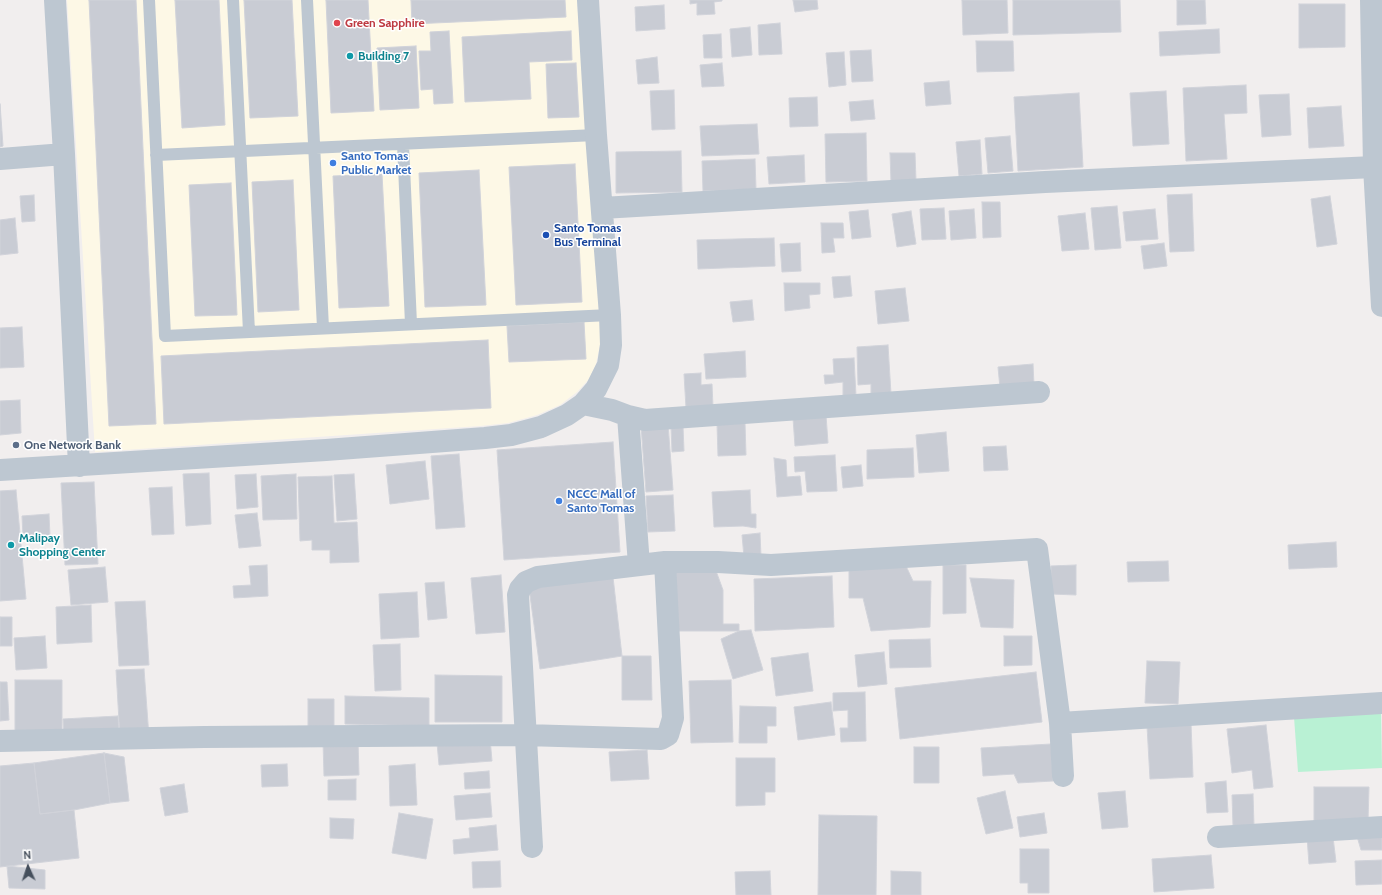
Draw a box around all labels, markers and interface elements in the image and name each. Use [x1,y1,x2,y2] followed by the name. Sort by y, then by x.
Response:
[345,16,425,30] place label: Green Sapphire
[332,18,342,28] marker: Green Sapphire
[358,49,409,63] place label: Building 7
[345,51,355,61] marker: Building 7
[341,149,411,177] place label: Santo Tomas Public Market
[328,158,338,168] marker: Santo Tomas Public Market
[554,221,621,249] place label: Santo Tomas Bus Terminal
[541,230,551,240] marker: Santo Tomas Bus Terminal
[24,438,121,452] place label: One Network Bank
[11,440,21,450] marker: One Network Bank
[567,487,636,515] place label: NCCC Mall of Santo Tomas
[554,496,564,506] marker: NCCC Mall of Santo Tomas
[19,531,105,559] place label: Malipay Shopping Center
[6,540,16,550] marker: Malipay Shopping Center
[8,847,48,887] north arrow
[23,848,32,862] text: N

